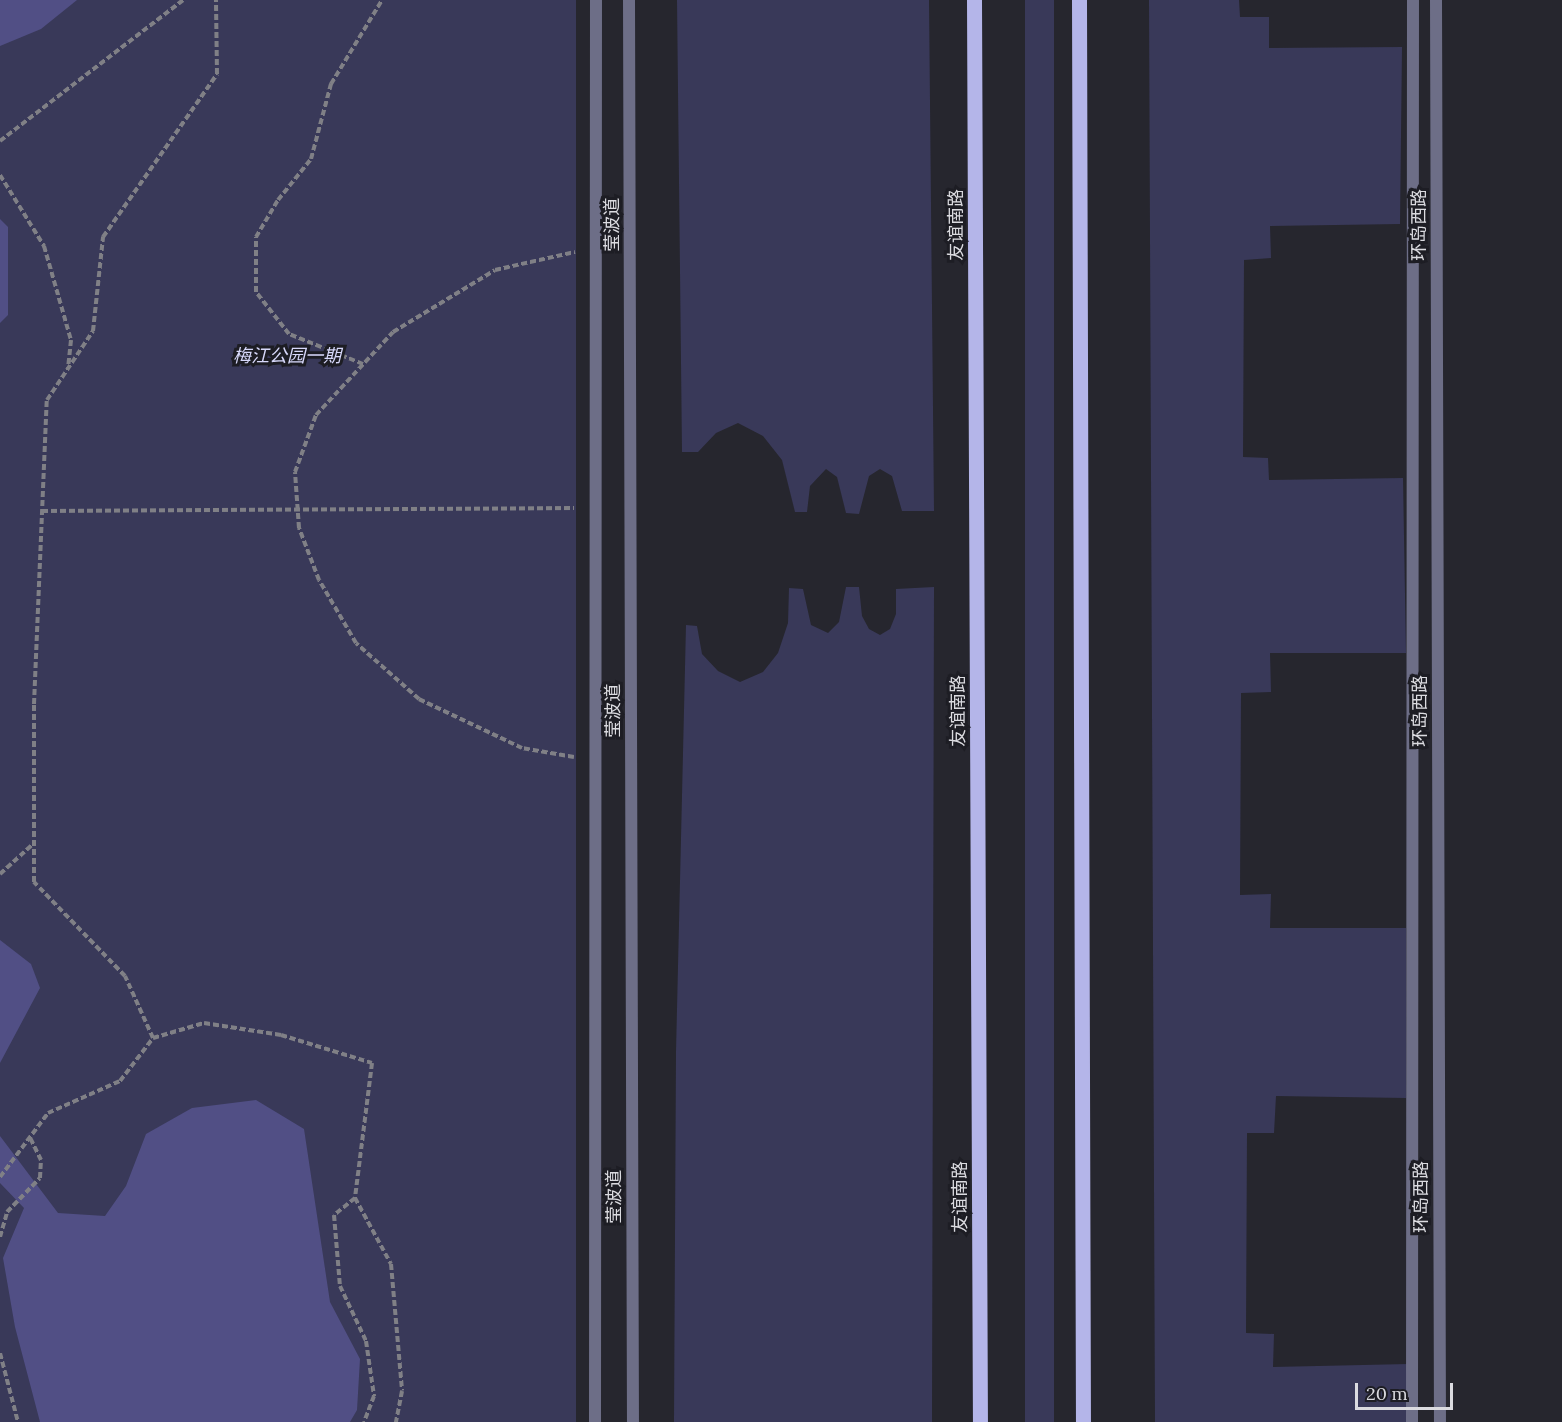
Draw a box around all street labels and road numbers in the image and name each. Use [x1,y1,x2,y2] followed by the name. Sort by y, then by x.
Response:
[945,189,967,261] street label: 友谊南路
[1408,189,1430,261] street label: 环岛西路
[601,198,623,252] street label: 莹波道
[947,675,969,747] street label: 友谊南路
[1409,675,1431,747] street label: 环岛西路
[602,684,624,738] street label: 莹波道
[949,1161,971,1233] street label: 友谊南路
[1410,1161,1432,1233] street label: 环岛西路
[603,1170,625,1224] street label: 莹波道

